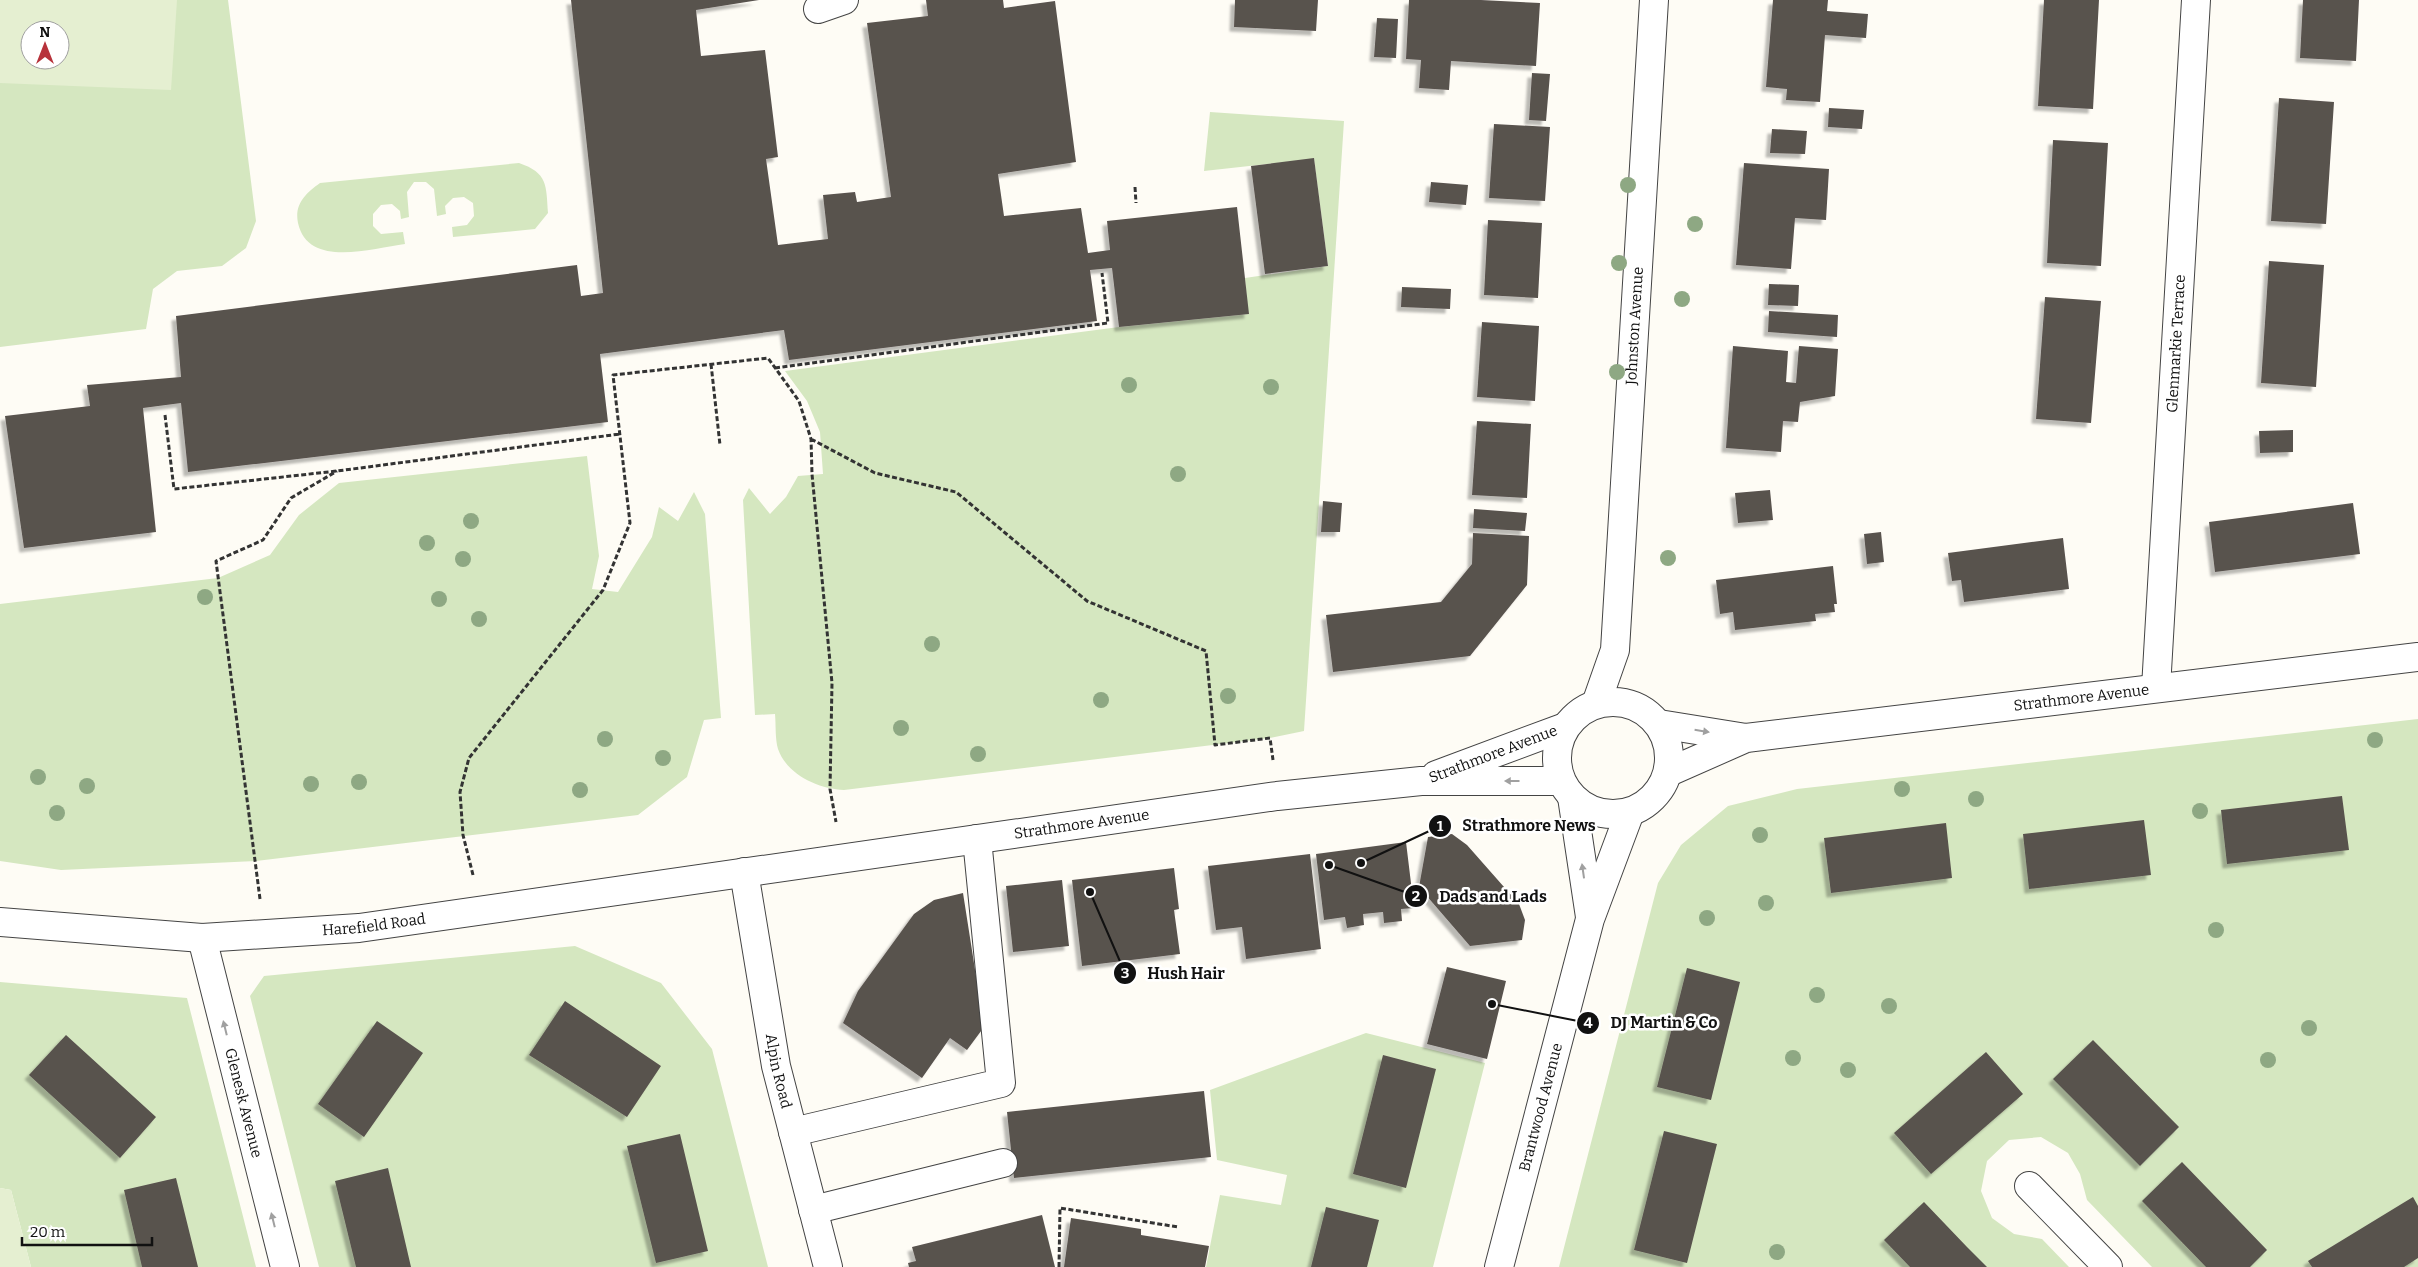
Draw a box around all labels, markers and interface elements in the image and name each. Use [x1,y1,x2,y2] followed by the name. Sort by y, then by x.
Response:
[20,20,70,70] north arrow
[40,24,51,41] text: N
[1622,266,1647,387] street label: Johnston Avenue
[2163,274,2189,413] street label: Glenmarkie Terrace
[2013,680,2150,715] street label: Strathmore Avenue
[1426,721,1560,787] street label: Strathmore Avenue
[1695,728,1711,736] one-way arrow
[1504,777,1520,785] one-way arrow
[1013,805,1150,843] street label: Strathmore Avenue
[1427,810,1606,841] callout: Strathmore News
[1462,816,1596,835] text: Strathmore News
[1437,817,1444,835] text: 1
[1579,862,1587,878] one-way arrow
[1404,881,1556,912] callout: Dads and Lads
[1412,887,1420,905] text: 2
[1439,887,1547,906] text: Dads and Lads
[322,910,427,939] street label: Harefield Road
[1112,957,1235,988] callout: Hush Hair
[1121,964,1129,982] text: 3
[1147,964,1225,983] text: Hush Hair
[1576,1007,1728,1038] callout: DJ Martin & Co
[1610,1013,1718,1032] text: DJ Martin & Co
[1583,1014,1593,1032] text: 4
[221,1021,229,1036] one-way arrow
[762,1032,796,1110] street label: Alpin Road
[1515,1041,1566,1174] street label: Brantwood Avenue
[221,1046,266,1160] street label: Glenesk Avenue
[269,1212,277,1227] one-way arrow
[22,1214,152,1246] scale bar
[30,1223,66,1241] text: 20 m

